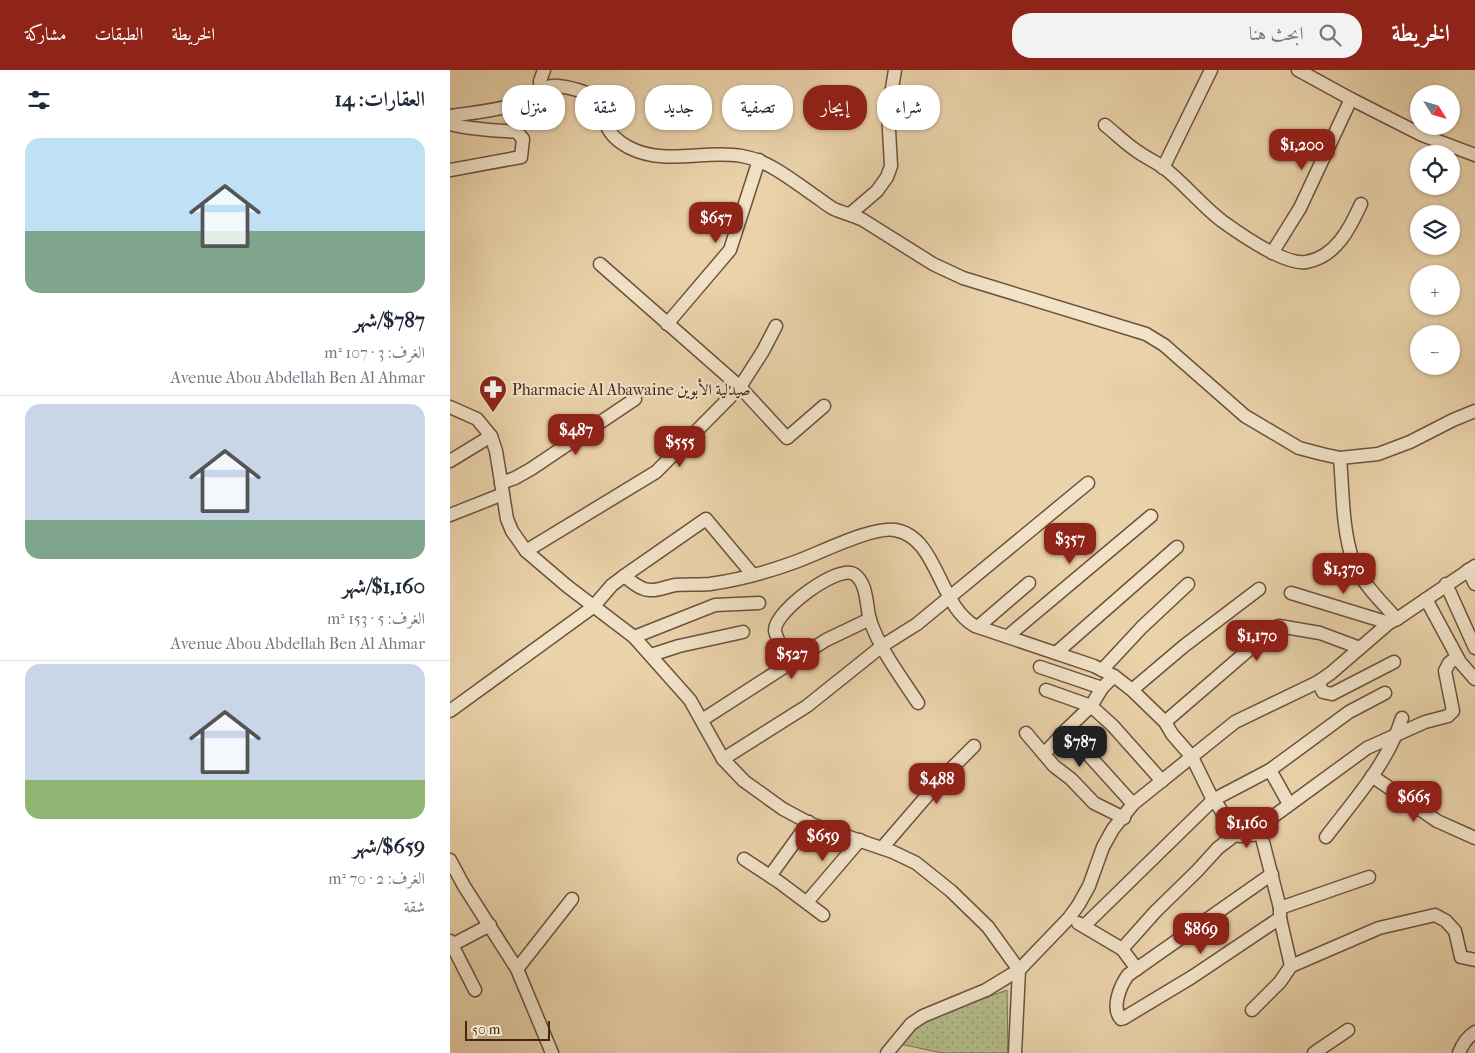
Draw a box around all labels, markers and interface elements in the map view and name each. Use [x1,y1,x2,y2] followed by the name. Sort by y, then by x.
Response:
[1012,13,1362,58] search box
[1392,19,1450,47] text: الخريطة
[1316,21,1344,49] icon: search
[1249,23,1304,45] text: ابحث هنا
[25,24,66,45] text: مشاركة
[94,24,143,45] text: الطبقات
[171,24,215,45] text: الخريطة
[502,85,565,130] chip: منزل
[575,85,635,130] chip: شقة
[645,85,712,130] chip: جديد
[722,85,793,130] chip: تصفية
[803,85,867,130] chip: إيجار
[877,85,940,130] chip: شراء
[1410,85,1460,135] north arrow
[1410,85,1460,375] map controls
[25,86,53,114] icon: filters
[334,87,425,111] text: العقارات: 14
[1261,128,1343,171] pin: $1,200
[1280,135,1324,154] text: $1,200
[1410,145,1460,195] button: locate
[180,171,270,261] icon: home
[686,202,746,244] pin: $657
[1410,205,1460,255] button: layers
[700,208,732,227] text: $657
[1410,265,1460,315] button: +
[353,308,425,332] text: $787/شهر
[1410,325,1460,375] button: −
[324,343,425,362] text: الغرف: 3 · 107 m²
[171,368,425,387] text: Avenue Abou Abdellah Ben Al Ahmar
[478,374,508,413] pharmacy icon: Pharmacie Al Abawaine صيدلية الأبوين
[512,378,751,400] place label: Pharmacie Al Abawaine صيدلية الأبوين
[546,414,606,456] pin: $487
[559,420,593,439] text: $487
[650,426,710,468] pin: $555
[665,432,695,451] text: $555
[180,436,270,526] icon: home
[1040,522,1100,565] pin: $357
[1055,529,1085,548] text: $357
[1303,552,1385,595] pin: $1,370
[1324,559,1364,578] text: $1,370
[342,574,425,598] text: $1,160/شهر
[327,609,425,628] text: الغرف: 5 · 153 m²
[1216,620,1298,662] pin: $1,170
[1237,626,1277,645] text: $1,170
[171,634,425,653] text: Avenue Abou Abdellah Ben Al Ahmar
[762,638,822,680] pin: $527
[776,644,808,663] text: $527
[180,697,270,787] icon: home
[1050,726,1110,768] pin: $787
[1064,732,1096,751] text: $787
[907,762,967,805] pin: $488
[920,769,954,788] text: $488
[1384,780,1444,823] pin: $665
[1397,787,1431,806] text: $665
[1206,806,1288,849] pin: $1,160
[1227,813,1267,832] text: $1,160
[793,820,853,862] pin: $659
[807,826,839,845] text: $659
[353,834,425,858] text: $659/شهر
[328,869,425,888] text: الغرف: 2 · 70 m²
[404,897,425,916] text: شقة
[1171,912,1231,955] pin: $869
[1184,919,1218,938] text: $869
[465,1018,550,1041] scale bar
[472,1021,500,1038] text: 50 m

